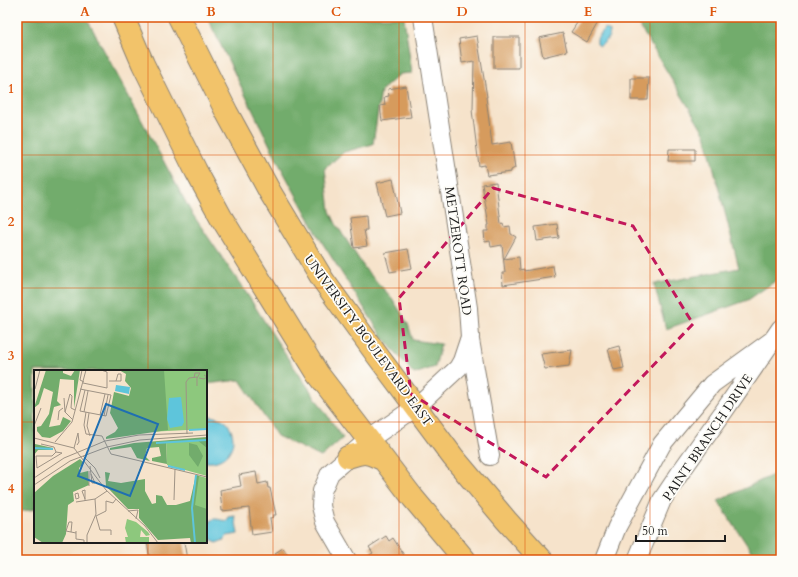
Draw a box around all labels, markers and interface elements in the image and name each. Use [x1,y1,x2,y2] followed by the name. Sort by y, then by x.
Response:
[80,3,90,21] text: A
[206,3,216,21] text: B
[331,3,341,21] text: C
[456,3,468,21] text: D
[584,3,592,21] text: E
[709,3,717,21] text: F
[8,80,14,98] text: 1
[440,186,476,317] street label: METZEROTT ROAD
[8,213,15,231] text: 2
[300,251,437,430] street label: UNIVERSITY BOULEVARD EAST
[8,347,15,365] text: 3
[34,370,207,543] inset map
[659,371,757,505] street label: PAINT BRANCH DRIVE
[8,480,15,498] text: 4
[636,517,725,543] scale bar
[642,523,669,539] text: 50 m

